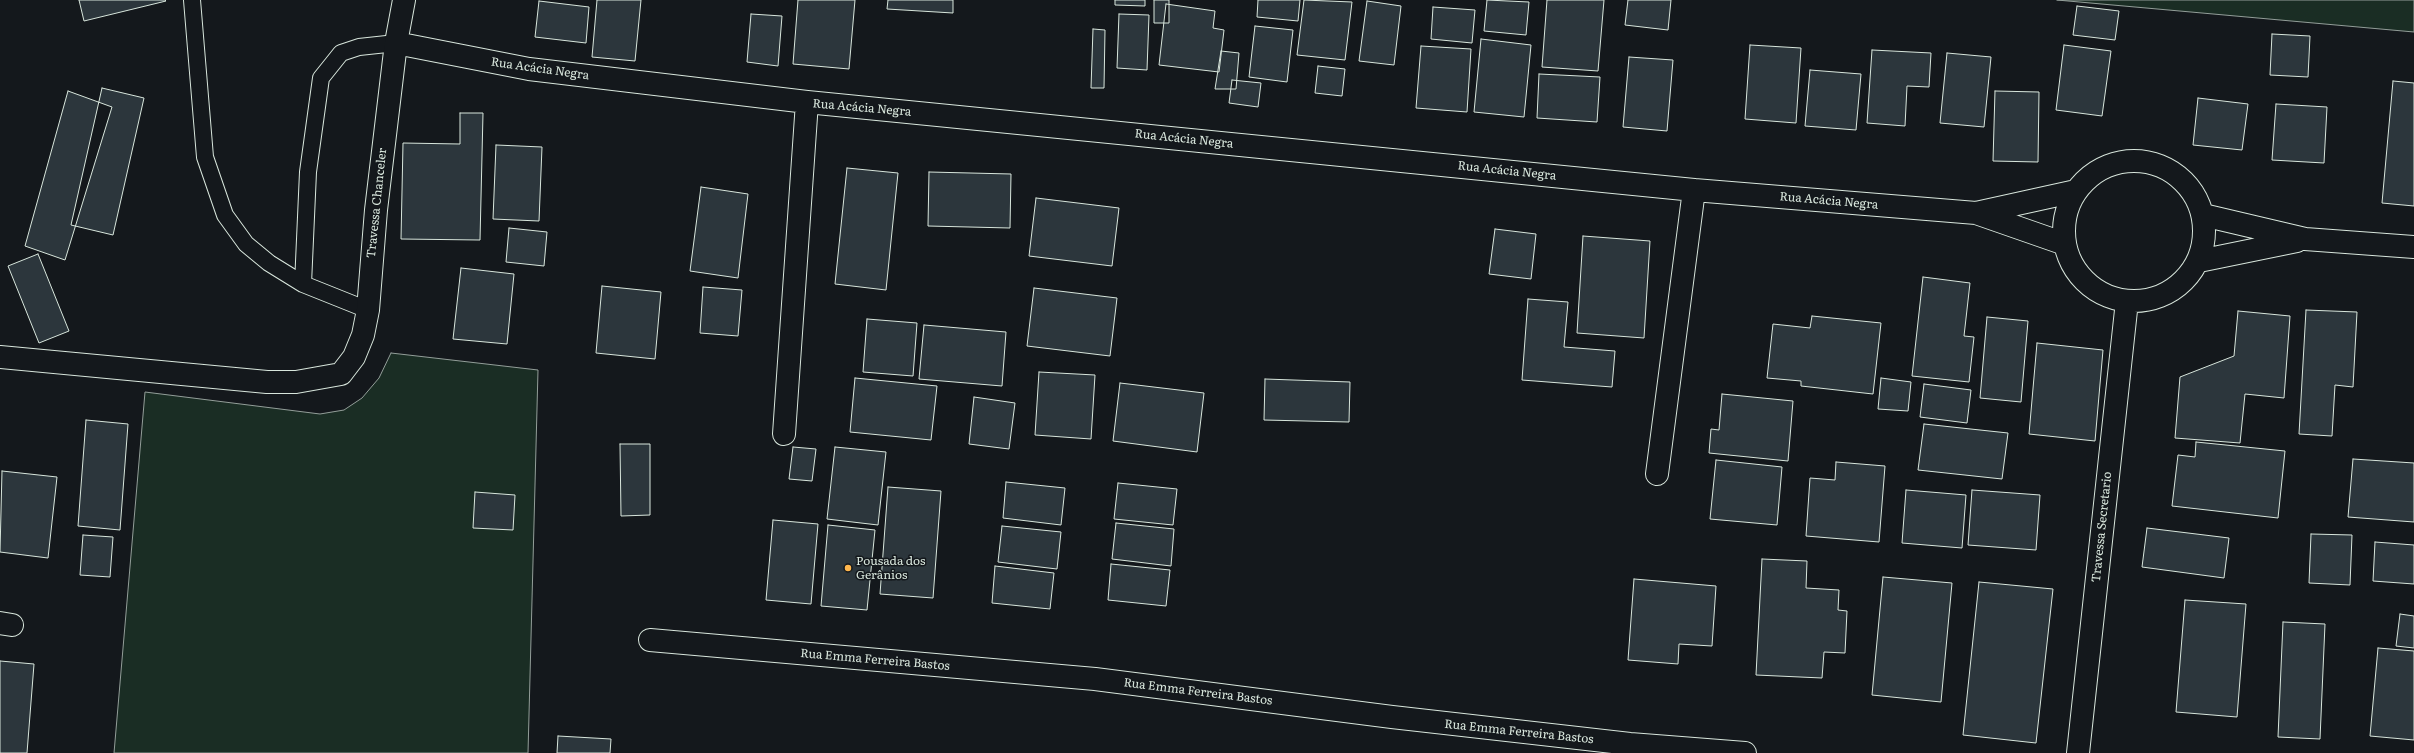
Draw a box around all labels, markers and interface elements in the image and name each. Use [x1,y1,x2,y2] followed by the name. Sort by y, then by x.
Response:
[490,55,590,83] street label: Rua Acácia Negra
[812,97,912,119] street label: Rua Acácia Negra
[1134,127,1234,151] street label: Rua Acácia Negra
[364,147,390,259] street label: Travessa Chanceler
[1457,159,1557,183] street label: Rua Acácia Negra
[1779,190,1879,212] street label: Rua Acácia Negra
[2089,471,2115,583] street label: Travessa Secretario
[856,554,925,582] place label: Pousada dos Gerânios
[843,563,853,573] marker: Pousada dos Gerânios
[800,646,950,674] street label: Rua Emma Ferreira Bastos
[1123,676,1273,708] street label: Rua Emma Ferreira Bastos
[1444,717,1594,747] street label: Rua Emma Ferreira Bastos

